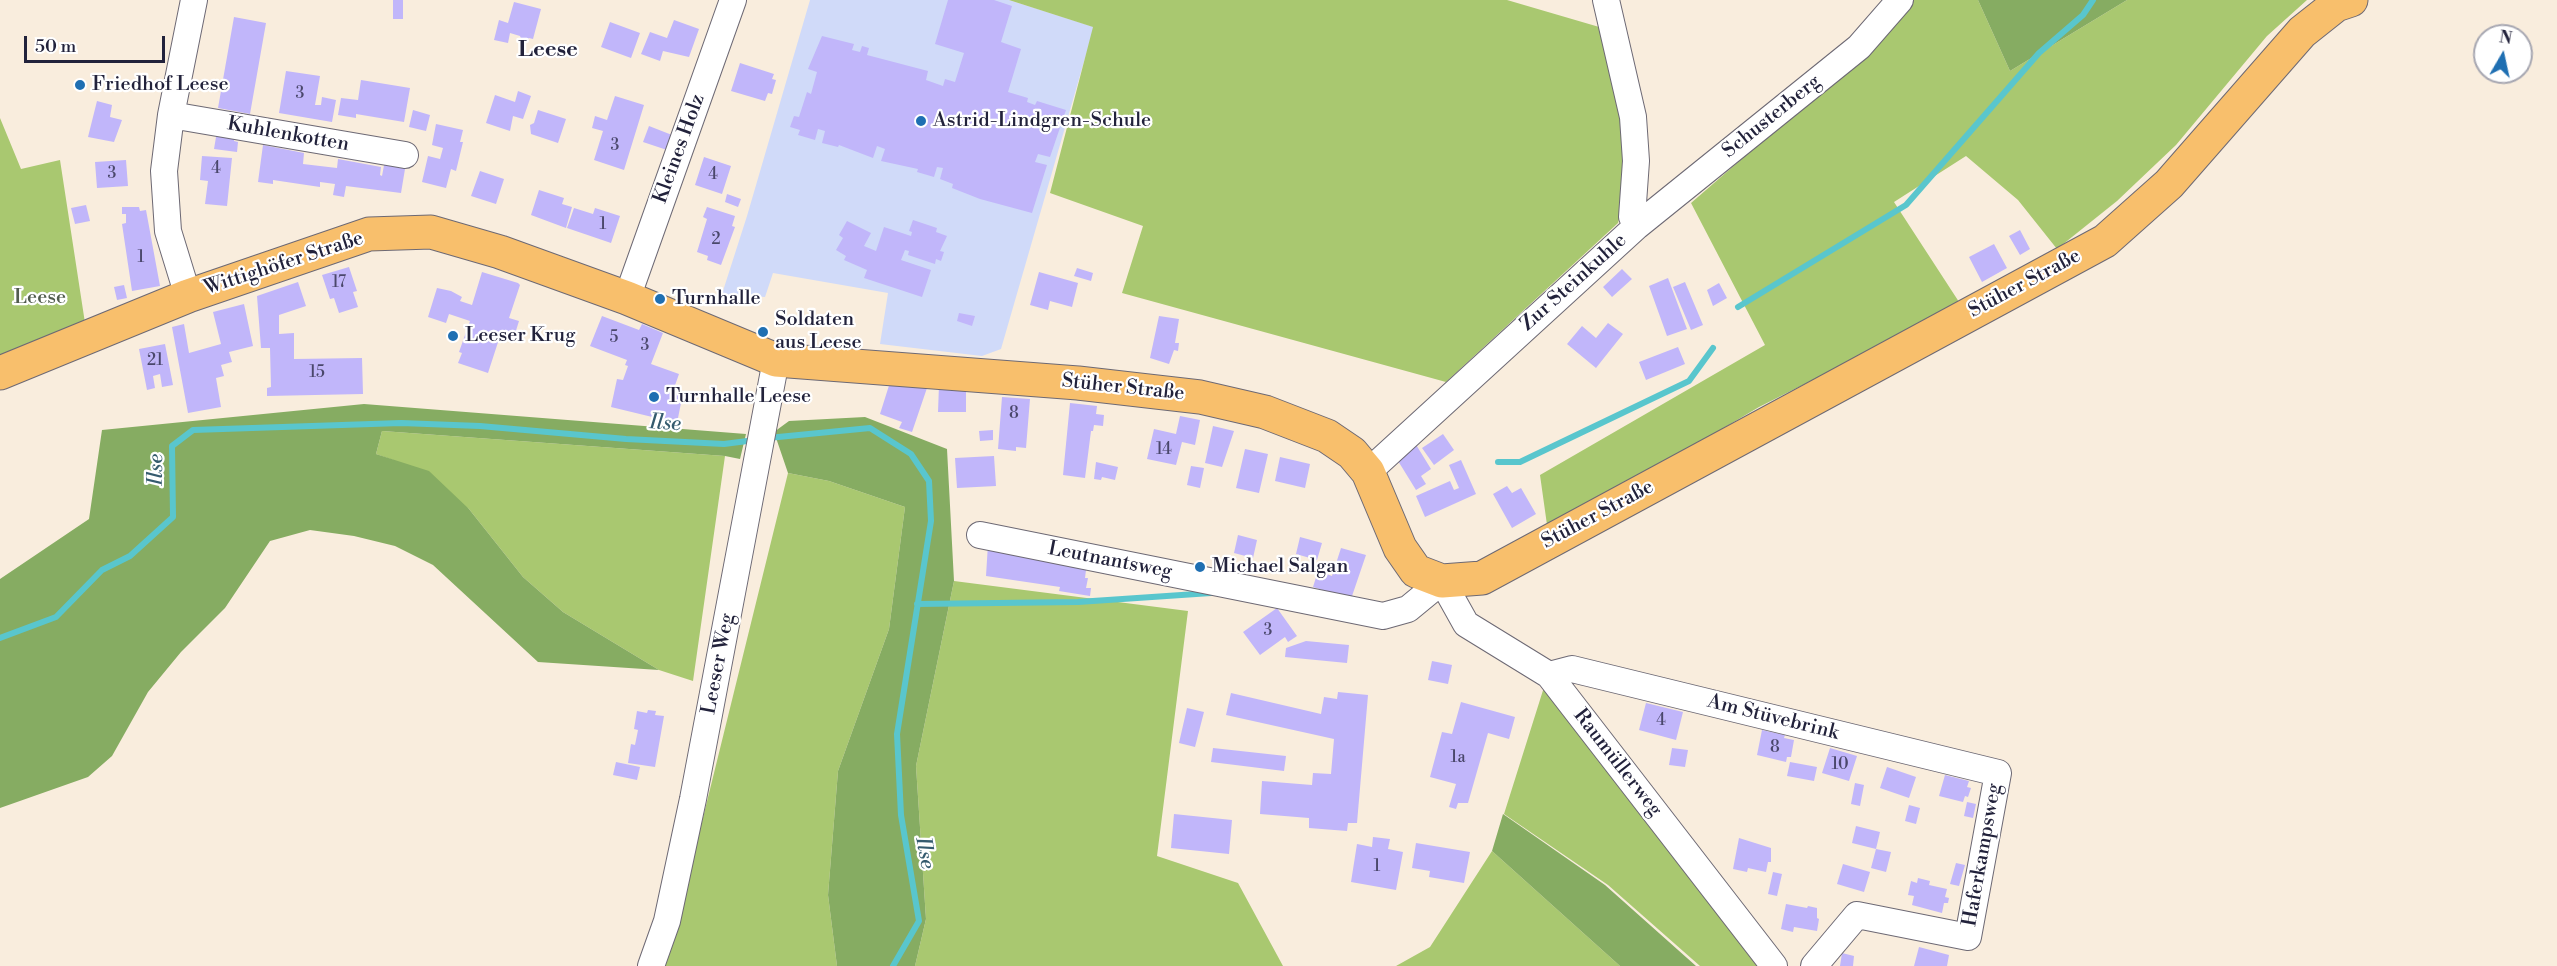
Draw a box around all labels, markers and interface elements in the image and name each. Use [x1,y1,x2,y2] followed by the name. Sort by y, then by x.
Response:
[27,24,168,62] scale bar
[2473,24,2533,84] north arrow
[2498,27,2513,49] text: N
[35,35,76,58] text: 50 m
[518,38,578,64] district label: Leese
[1718,70,1826,164] street label: Schusterberg
[92,73,229,97] place label: Friedhof Leese
[73,78,87,92] marker: Friedhof Leese
[296,84,304,104] house number: 3
[649,91,711,207] street label: Kleines Holz
[933,109,1151,133] place label: Astrid-Lindgren-Schule
[225,112,351,158] street label: Kuhlenkotten
[914,114,928,128] marker: Astrid-Lindgren-Schule
[611,136,619,156] house number: 3
[211,159,221,179] house number: 4
[108,164,116,184] house number: 3
[708,165,718,185] house number: 4
[600,215,606,235] house number: 1
[201,227,367,301] street label: Wittighöfer Straße
[1516,229,1632,337] street label: Zur Steinkuhle
[711,230,721,250] house number: 2
[1965,244,2085,324] street label: Stüher Straße
[138,248,144,268] house number: 1
[332,273,346,293] house number: 17
[14,286,66,310] park label: Leese
[672,287,761,311] place label: Turnhalle
[653,292,667,306] marker: Turnhalle
[775,308,862,355] place label: Soldaten aus Leese
[465,324,576,348] place label: Leeser Krug
[756,325,770,339] marker: Soldaten aus Leese
[610,328,618,348] house number: 5
[446,329,460,343] marker: Leeser Krug
[641,336,649,356] house number: 3
[147,351,163,371] house number: 21
[309,363,325,383] house number: 15
[1060,370,1186,406] street label: Stüher Straße
[666,385,811,409] place label: Turnhalle Leese
[647,390,661,404] marker: Turnhalle Leese
[1009,404,1019,424] house number: 8
[648,410,682,438] water label: Ilse
[1156,440,1172,460] house number: 14
[144,454,170,486] water label: Ilse
[1538,475,1658,555] street label: Stüher Straße
[1046,537,1174,585] street label: Leutnantsweg
[1212,555,1348,579] place label: Michael Salgan
[1193,560,1207,574] marker: Michael Salgan
[697,611,741,717] street label: Leeser Weg
[1264,621,1272,641] house number: 3
[1705,690,1841,746] street label: Am Stüvebrink
[1567,704,1667,822] street label: Raumüllerweg
[1656,711,1666,731] house number: 4
[1770,738,1780,758] house number: 8
[1451,748,1465,768] house number: 1a
[1832,755,1848,775] house number: 10
[1959,782,2007,928] street label: Haferkampsweg
[909,835,939,871] water label: Ilse
[1374,857,1380,877] house number: 1

